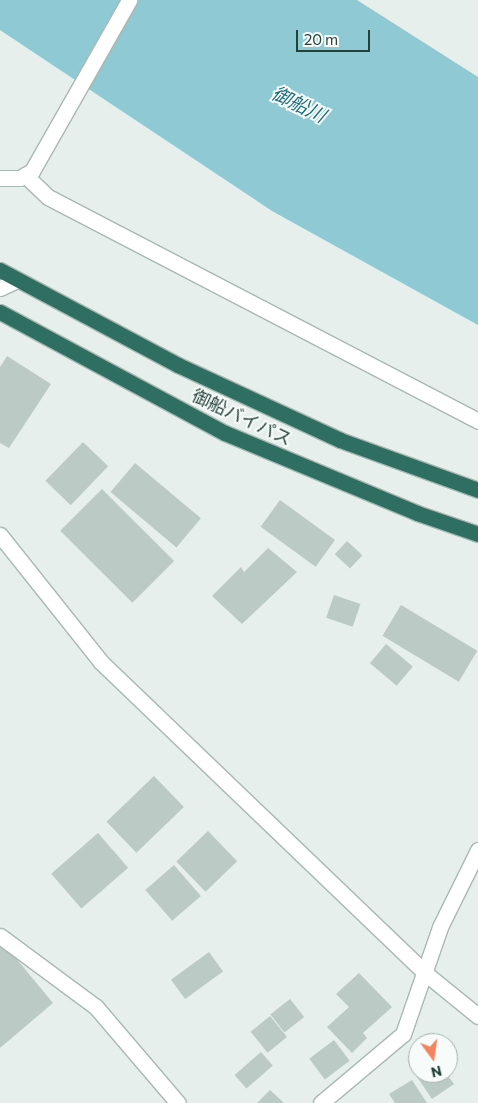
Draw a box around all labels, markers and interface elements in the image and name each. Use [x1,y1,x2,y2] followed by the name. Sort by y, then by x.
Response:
[298,20,372,52] scale bar
[304,30,338,48] text: 20 m
[268,81,330,127] water label: 御船川
[188,384,296,450] street label: 御船バイパス
[408,1033,458,1083] north arrow
[429,1063,444,1082] text: N

